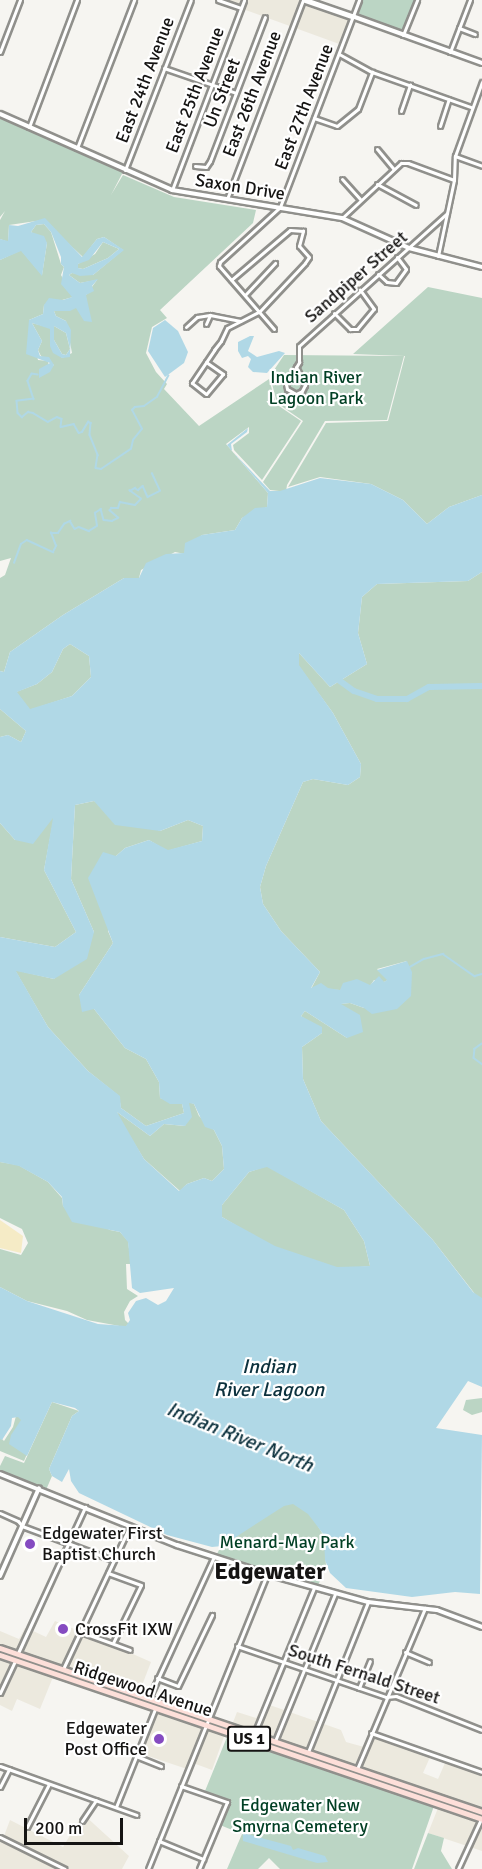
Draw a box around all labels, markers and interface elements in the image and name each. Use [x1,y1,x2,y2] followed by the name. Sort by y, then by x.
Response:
[111,14,179,146] street label: East 24th Avenue
[161,24,229,156] street label: East 25th Avenue
[218,28,286,160] street label: East 26th Avenue
[270,41,338,173] street label: East 27th Avenue
[199,55,245,131] street label: Un Street
[194,169,286,205] street label: Saxon Drive
[300,227,412,327] street label: Sandpiper Street
[269,367,363,410] park label: Indian River Lagoon Park
[214,1355,324,1402] water label: Indian River Lagoon
[163,1397,317,1477] water label: Indian River North
[42,1523,162,1565] place label: Edgewater First Baptist Church
[219,1531,355,1553] park label: Menard-May Park
[23,1537,37,1551] marker: Edgewater First Baptist Church
[214,1558,326,1586] district label: Edgewater
[75,1618,173,1640] place label: CrossFit IXW
[56,1622,70,1636] marker: CrossFit IXW
[285,1639,443,1709] street label: South Fernald Street
[71,1656,215,1722] street label: Ridgewood Avenue
[65,1718,147,1760] place label: Edgewater Post Office
[226,1726,272,1752] road number: US 1
[152,1732,166,1746] marker: Edgewater Post Office
[232,1795,368,1838] park label: Edgewater New Smyrna Cemetery
[27,1806,126,1844] scale bar
[35,1817,82,1839] text: 200 m

